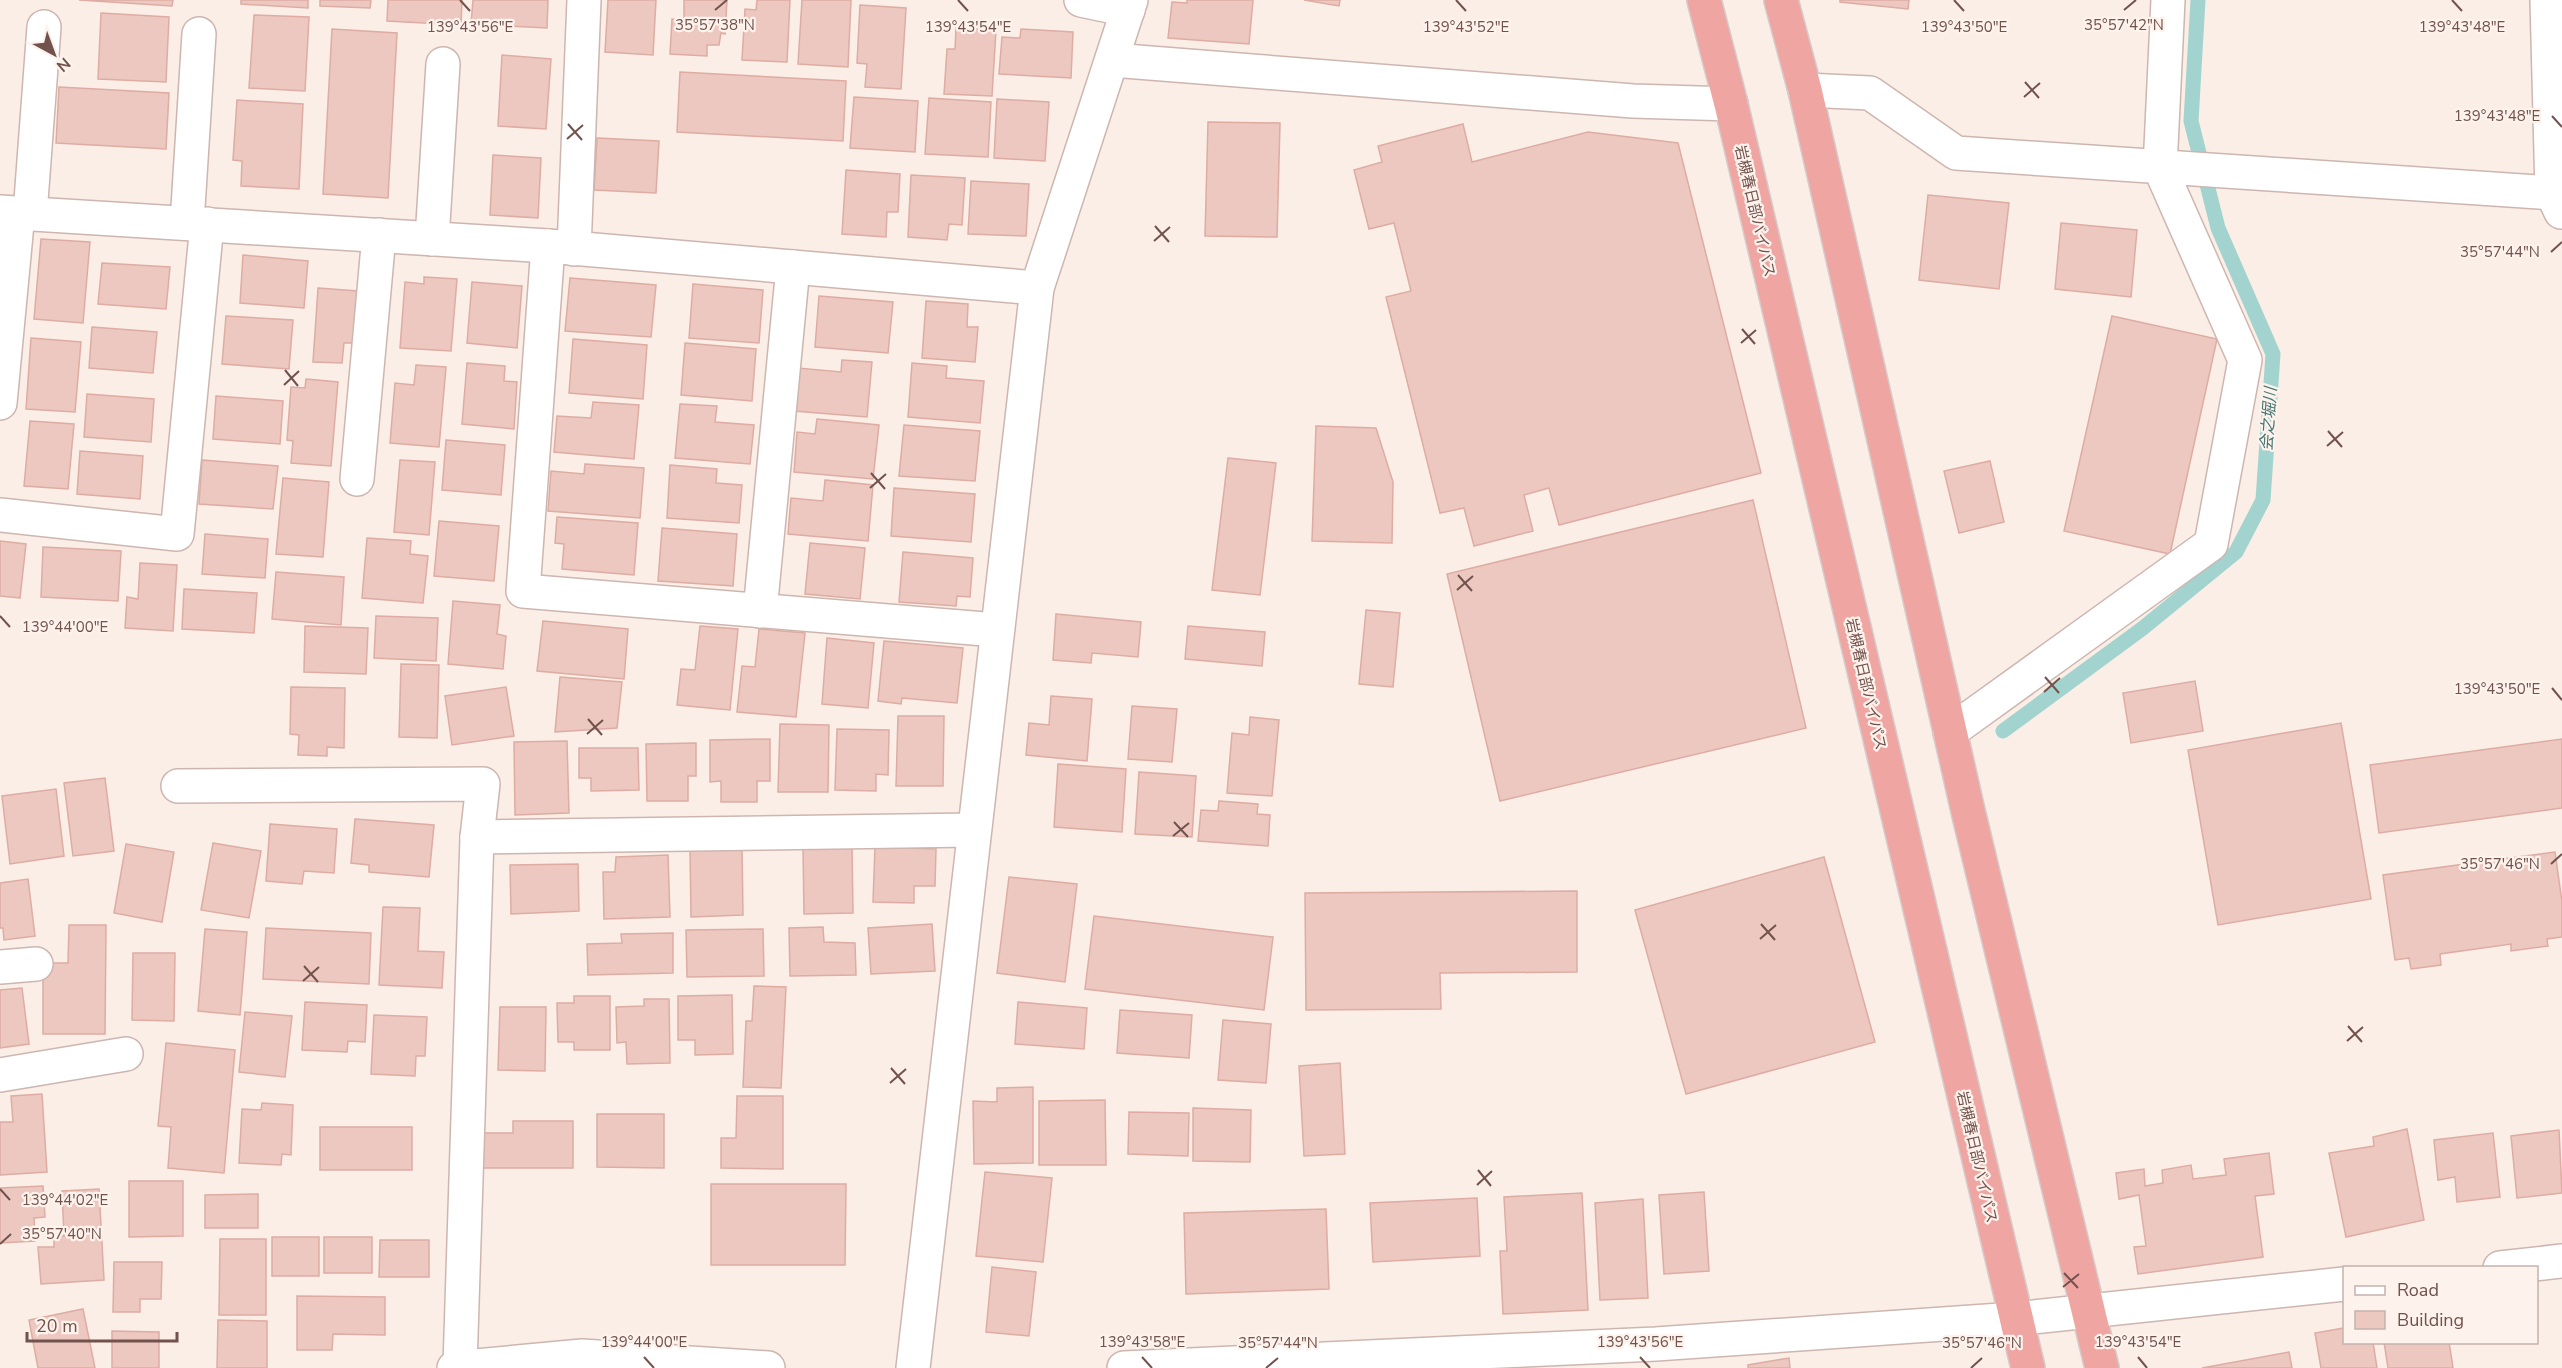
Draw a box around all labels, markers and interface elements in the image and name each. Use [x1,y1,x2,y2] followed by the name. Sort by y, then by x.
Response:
[675,15,755,35] text: 35°57'38"N
[2084,15,2164,35] text: 35°57'42"N
[427,17,513,37] text: 139°43'56"E
[925,17,1011,37] text: 139°43'54"E
[1423,17,1509,37] text: 139°43'52"E
[1921,17,2007,37] text: 139°43'50"E
[2419,17,2505,37] text: 139°43'48"E
[24,24,84,84] north arrow
[51,52,75,77] text: N
[2454,106,2540,126] text: 139°43'48"E
[1730,143,1780,279] street label: 岩槻春日部バイパス
[2460,242,2540,262] text: 35°57'44"N
[2256,384,2282,452] water label: 会之堀川
[1841,616,1891,752] street label: 岩槻春日部バイパス
[22,617,108,637] text: 139°44'00"E
[2454,679,2540,699] text: 139°43'50"E
[2460,854,2540,874] text: 35°57'46"N
[1952,1089,2002,1225] street label: 岩槻春日部バイパス
[22,1190,108,1210] text: 139°44'02"E
[22,1224,102,1244] text: 35°57'40"N
[2343,1266,2538,1344] legend
[2397,1278,2439,1302] text: Road
[27,1305,177,1343] scale bar
[2397,1308,2464,1332] text: Building
[36,1314,78,1338] text: 20 m
[601,1332,687,1352] text: 139°44'00"E
[1099,1332,1185,1352] text: 139°43'58"E
[1597,1332,1683,1352] text: 139°43'56"E
[2095,1332,2181,1352] text: 139°43'54"E
[1238,1333,1318,1353] text: 35°57'44"N
[1942,1333,2022,1353] text: 35°57'46"N

